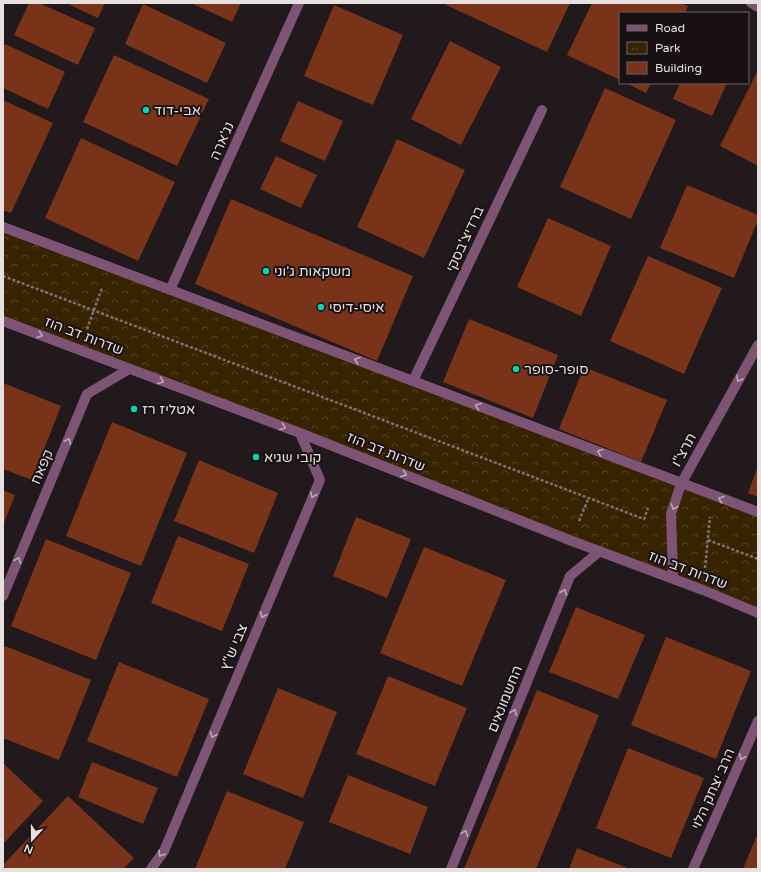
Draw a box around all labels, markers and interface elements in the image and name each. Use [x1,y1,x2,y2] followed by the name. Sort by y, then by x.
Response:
[619,12,749,84] legend
[655,21,685,35] text: Road
[655,41,681,55] text: Park
[655,61,702,75] text: Building
[154,102,201,119] place label: אבי-דוד
[141,105,151,115] marker: אבי-דוד
[206,119,238,163] street label: נג'ארה
[442,203,488,275] street label: ברדיצ'בסקי
[274,263,351,280] place label: משקאות ג'וני
[261,266,271,276] marker: משקאות ג'וני
[329,299,384,316] place label: איסי-דיסי
[316,302,326,312] marker: איסי-דיסי
[42,313,126,359] street label: שדרות דב הוז
[36,330,43,338] one-way arrow
[353,356,360,364] one-way arrow
[524,361,589,378] place label: סופר-סופר
[511,364,521,374] marker: סופר-סופר
[737,375,744,382] one-way arrow
[158,376,165,384] one-way arrow
[142,401,195,418] place label: אטליז רז
[475,402,482,410] one-way arrow
[129,404,139,414] marker: אטליז רז
[279,422,286,430] one-way arrow
[344,429,428,475] street label: שדרות דב הוז
[668,430,700,470] street label: תרצ"ו
[63,437,71,445] one-way arrow
[27,447,57,487] street label: קפאח
[264,449,322,466] place label: קובי שגיא
[596,449,603,457] one-way arrow
[251,452,261,462] marker: קובי שגיא
[400,470,407,478] one-way arrow
[310,491,318,498] one-way arrow
[718,495,725,503] one-way arrow
[670,503,678,510] one-way arrow
[646,547,730,593] street label: שדרות דב הוז
[13,557,21,565] one-way arrow
[559,589,567,596] one-way arrow
[260,610,268,618] one-way arrow
[217,621,251,673] street label: צבי ש"ץ
[484,663,526,735] street label: החשמונאים
[510,709,518,716] one-way arrow
[209,731,217,738] one-way arrow
[688,746,738,832] street label: הרב יצחק הלוי
[739,753,747,760] one-way arrow
[12,820,52,860] north arrow
[461,829,469,836] one-way arrow
[22,841,35,857] text: N
[159,850,166,857] one-way arrow

